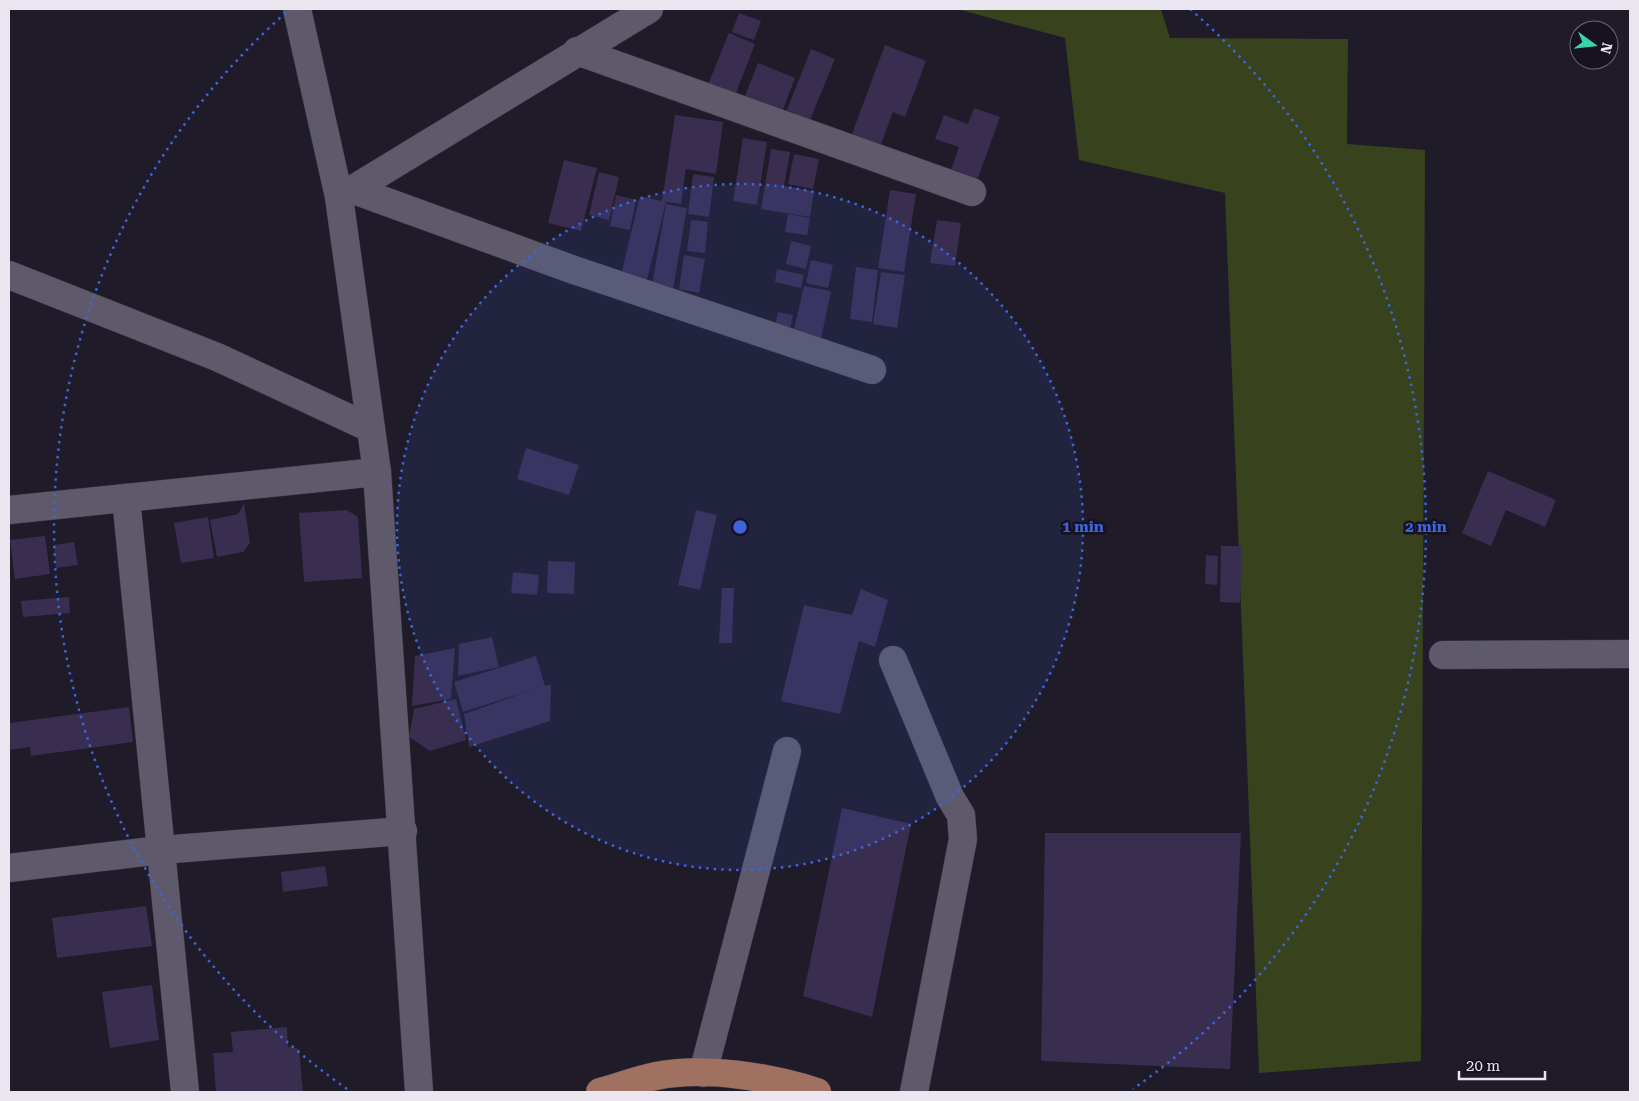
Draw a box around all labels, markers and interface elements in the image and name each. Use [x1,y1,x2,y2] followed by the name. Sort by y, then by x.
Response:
[1569,20,1619,70] north arrow
[1597,41,1616,56] text: N
[731,518,749,536] centre of rings
[1062,518,1104,536] text: 1 min
[1405,518,1447,536] text: 2 min
[1459,1048,1545,1080] scale bar
[1466,1057,1501,1075] text: 20 m

